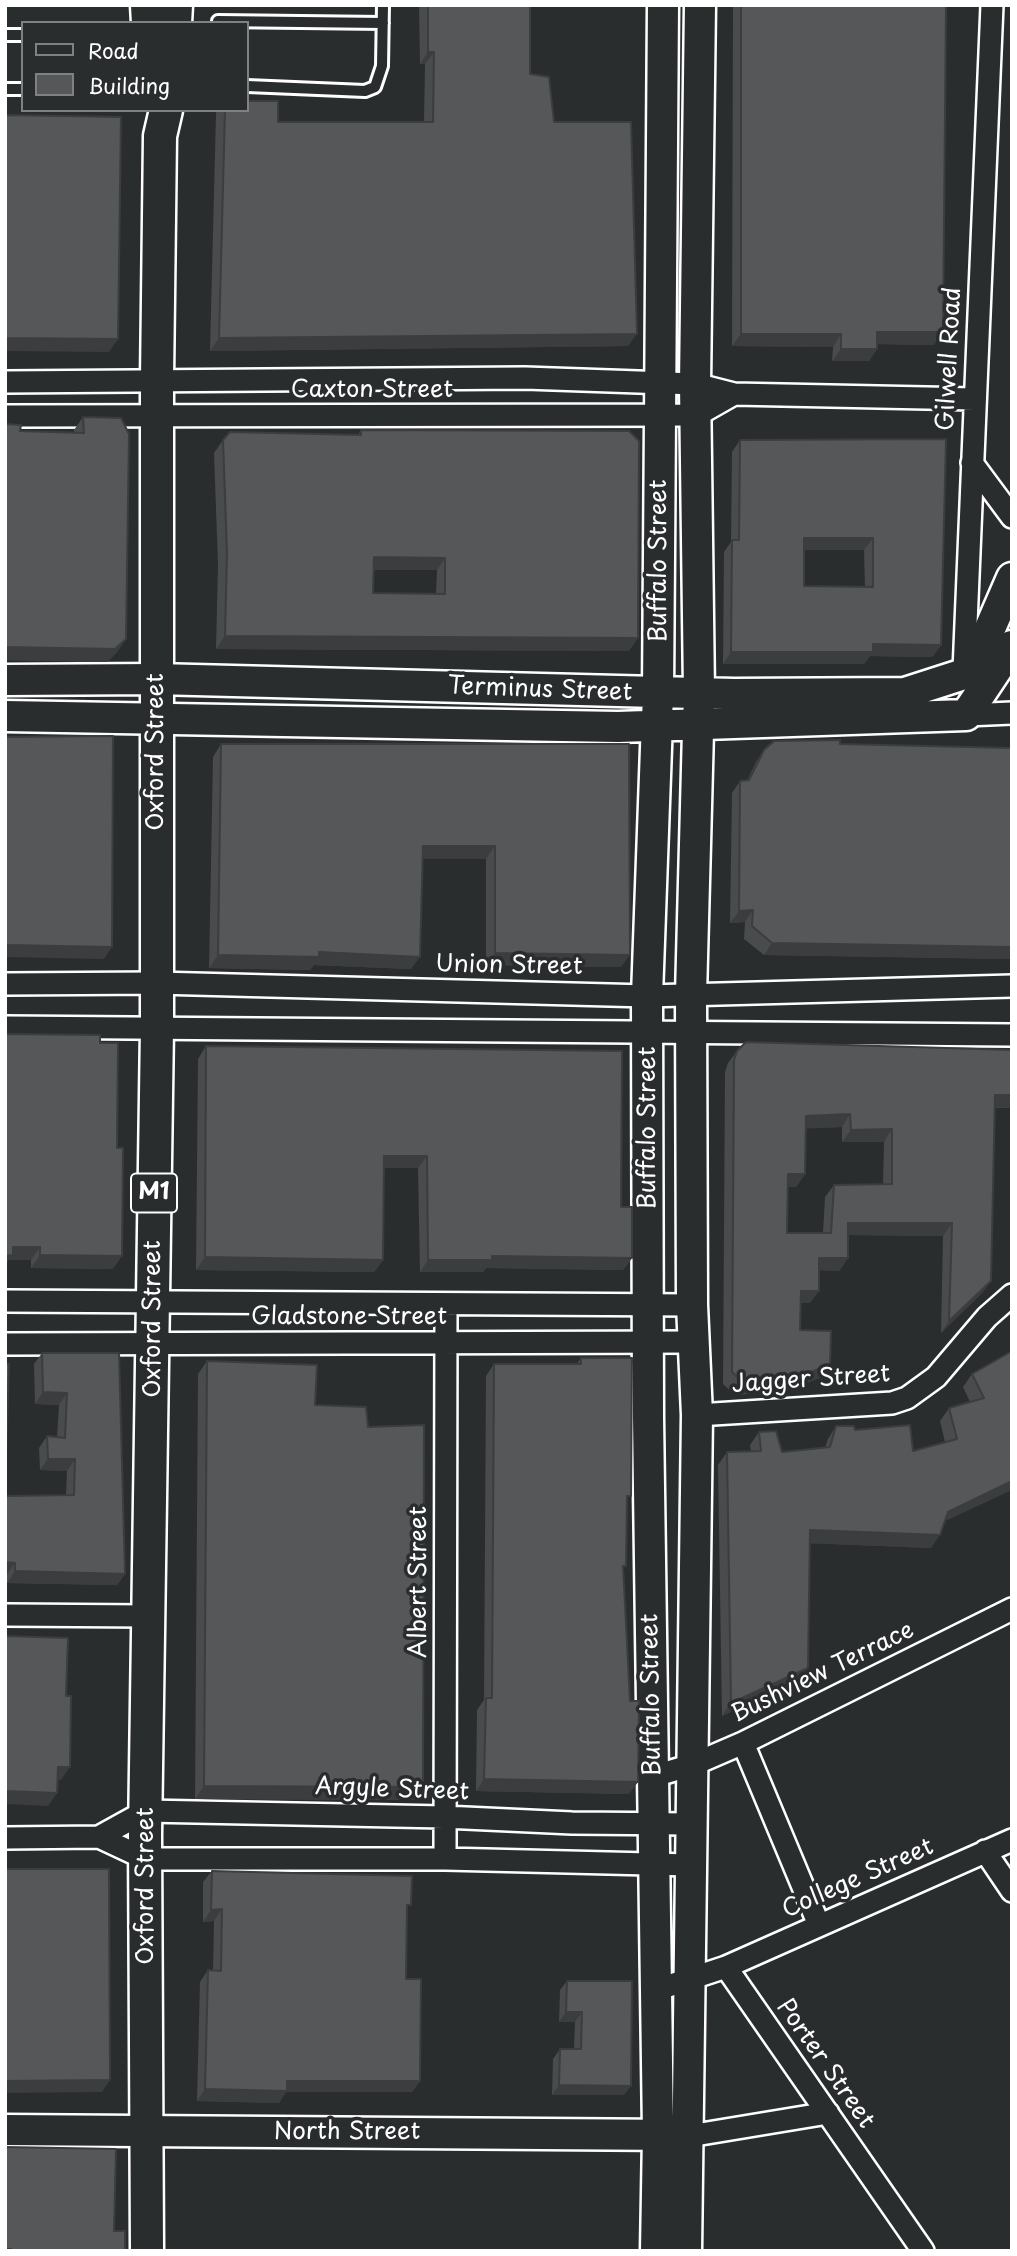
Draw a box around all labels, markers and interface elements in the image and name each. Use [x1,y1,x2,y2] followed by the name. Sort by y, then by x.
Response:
[21,21,248,112] legend
[88,34,139,66] text: Road
[88,69,170,101] text: Building
[932,286,968,432] street label: Gilwell Road
[291,376,453,404] street label: Caxton Street
[645,480,673,642] street label: Buffalo Street
[447,672,633,708] street label: Terminus Street
[142,673,170,831] street label: Oxford Street
[435,950,583,982] street label: Union Street
[634,1047,662,1209] street label: Buffalo Street
[131,1174,177,1212] road number: M1
[139,1240,167,1398] street label: Oxford Street
[251,1303,447,1331] street label: Gladstone Street
[731,1360,891,1400] street label: Jagger Street
[405,1506,433,1658] street label: Albert Street
[636,1613,668,1777] street label: Buffalo Street
[727,1616,919,1730] street label: Bushview Terrace
[314,1773,470,1807] street label: Argyle Street
[132,1807,160,1965] street label: Oxford Street
[778,1833,938,1925] street label: College Street
[770,1994,880,2134] street label: Porter Street
[274,2118,420,2146] street label: North Street

